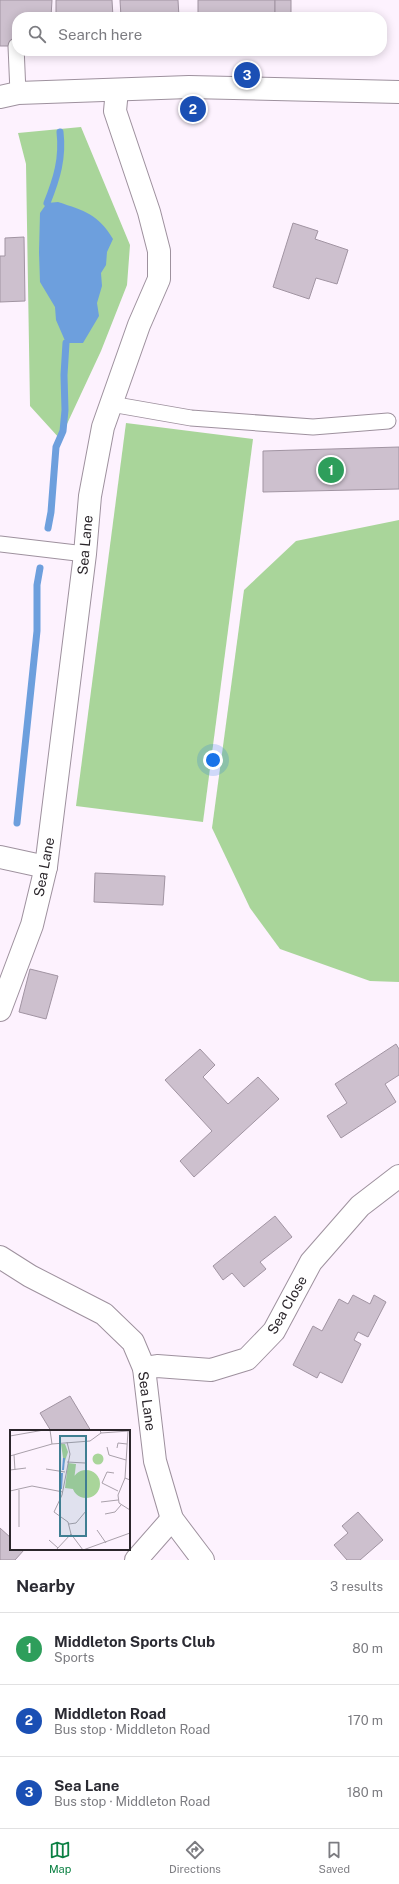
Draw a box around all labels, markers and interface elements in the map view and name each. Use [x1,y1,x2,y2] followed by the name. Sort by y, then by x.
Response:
[12,12,387,56] search box
[26,23,48,45] icon: search
[58,26,142,43] text: Search here
[234,60,260,90] pin: 3
[180,94,206,124] pin: 2
[318,455,344,485] pin: 1
[74,514,96,576] street label: Sea Lane
[203,750,223,770] your location
[30,836,58,898] street label: Sea Lane
[264,1273,310,1337] street label: Sea Close
[135,1370,159,1432] street label: Sea Lane
[10,1430,130,1550] inset map
[16,1576,75,1596] text: Nearby
[330,1579,383,1594] text: 3 results
[54,1633,215,1650] text: Middleton Sports Club
[26,1641,32,1656] text: 1
[352,1641,383,1656] text: 80 m
[54,1650,94,1665] text: Sports
[54,1705,166,1722] text: Middleton Road
[25,1713,33,1728] text: 2
[348,1713,383,1728] text: 170 m
[54,1722,210,1737] text: Bus stop · Middleton Road
[54,1777,119,1794] text: Sea Lane
[25,1785,33,1800] text: 3
[347,1785,383,1800] text: 180 m
[54,1794,210,1809] text: Bus stop · Middleton Road
[49,1839,71,1875] tab: Map
[169,1839,221,1875] tab: Directions
[319,1839,350,1875] tab: Saved

